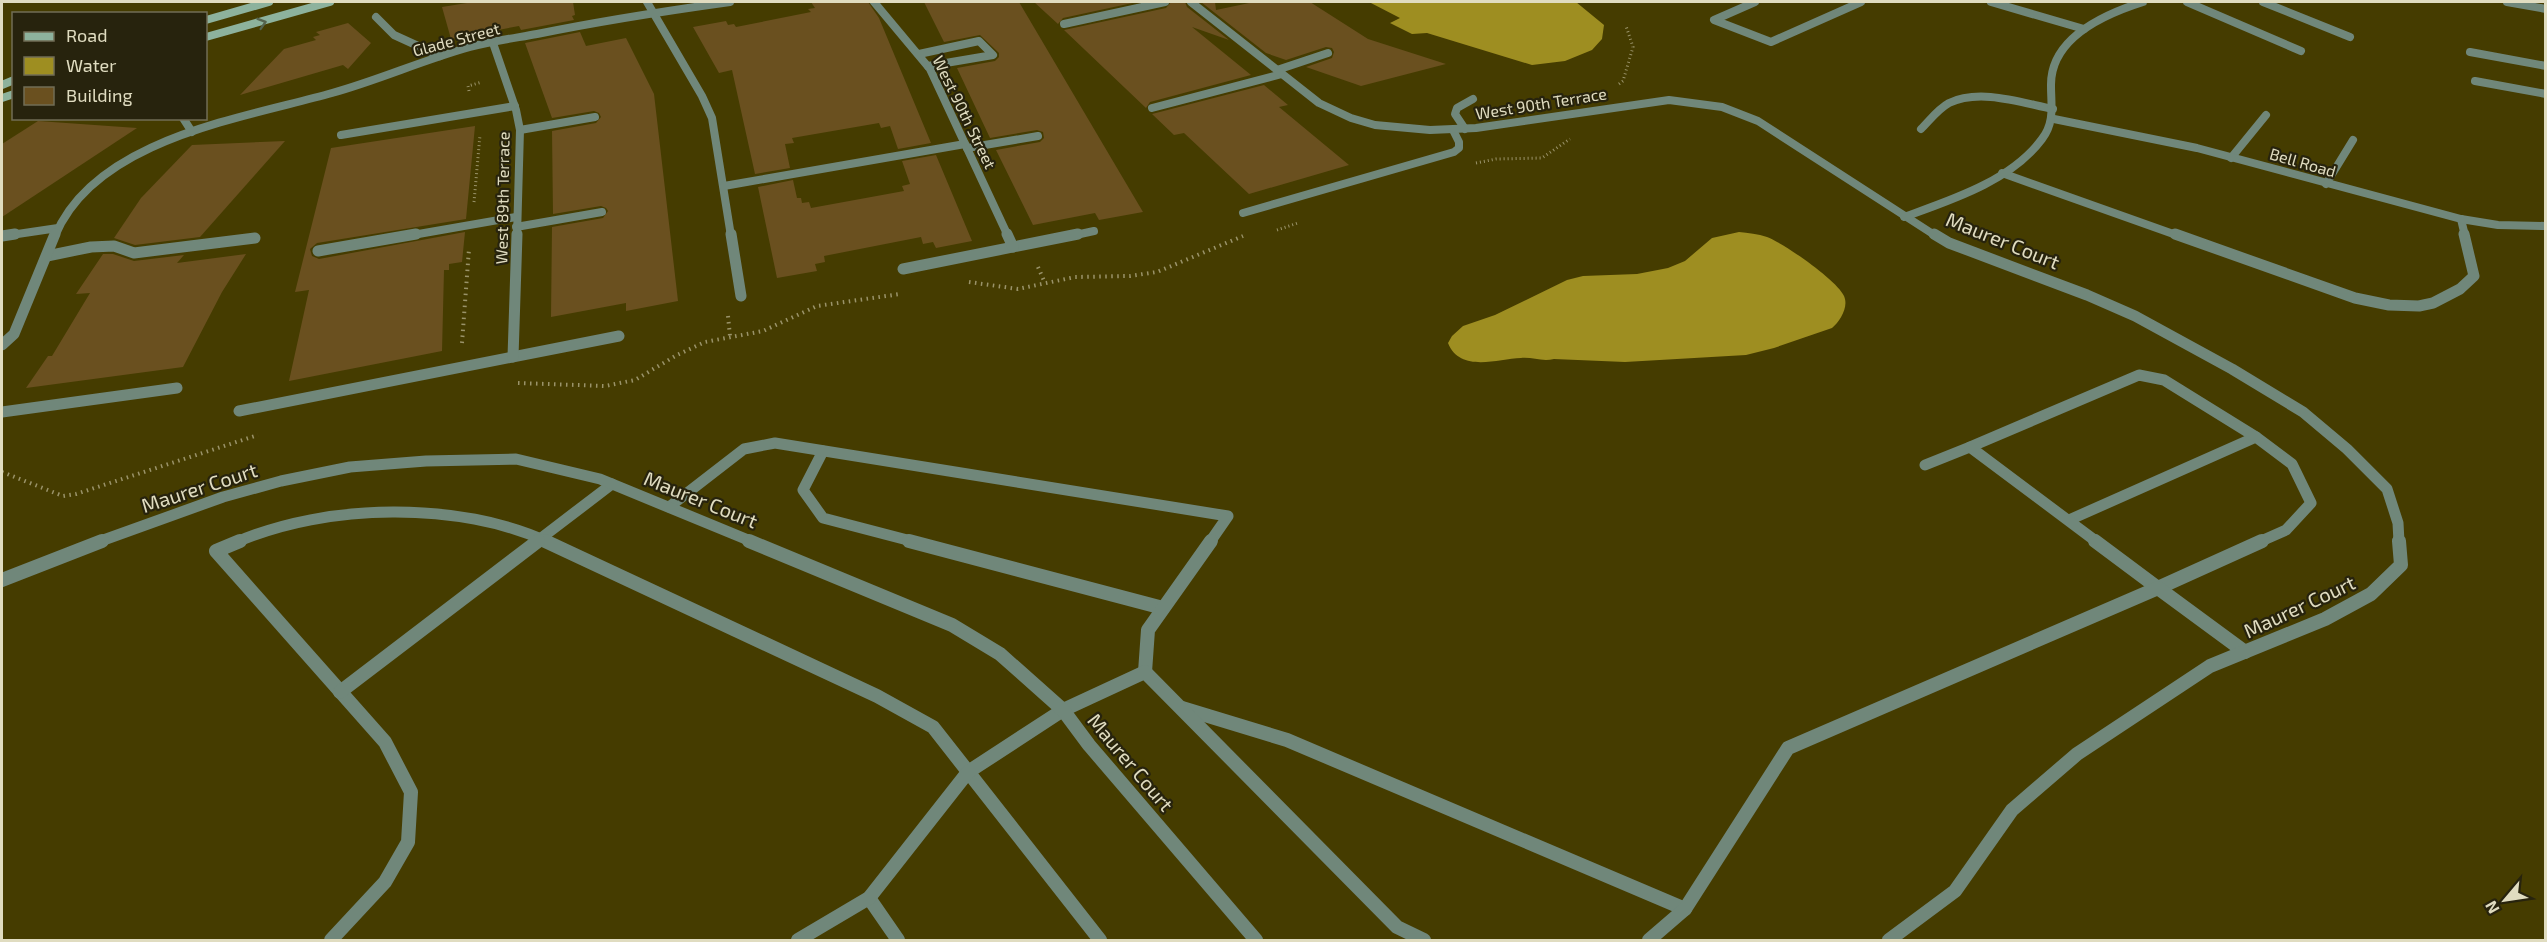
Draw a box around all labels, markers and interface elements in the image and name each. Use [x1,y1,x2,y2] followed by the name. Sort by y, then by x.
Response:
[12,12,207,120] legend
[256,18,267,30] one-way arrow
[410,18,502,60] street label: Glade Street
[66,24,107,46] text: Road
[929,52,1001,172] street label: West 90th Street
[66,54,116,76] text: Water
[1474,83,1608,123] street label: West 90th Terrace
[66,84,133,106] text: Building
[491,131,513,265] street label: West 89th Terrace
[2268,143,2338,181] street label: Bell Road
[1943,206,2064,274] street label: Maurer Court
[138,457,260,517] street label: Maurer Court
[641,465,762,533] street label: Maurer Court
[2239,570,2359,642] street label: Maurer Court
[1083,708,1179,816] street label: Maurer Court
[2475,870,2535,930] north arrow
[2480,898,2503,917] text: N

